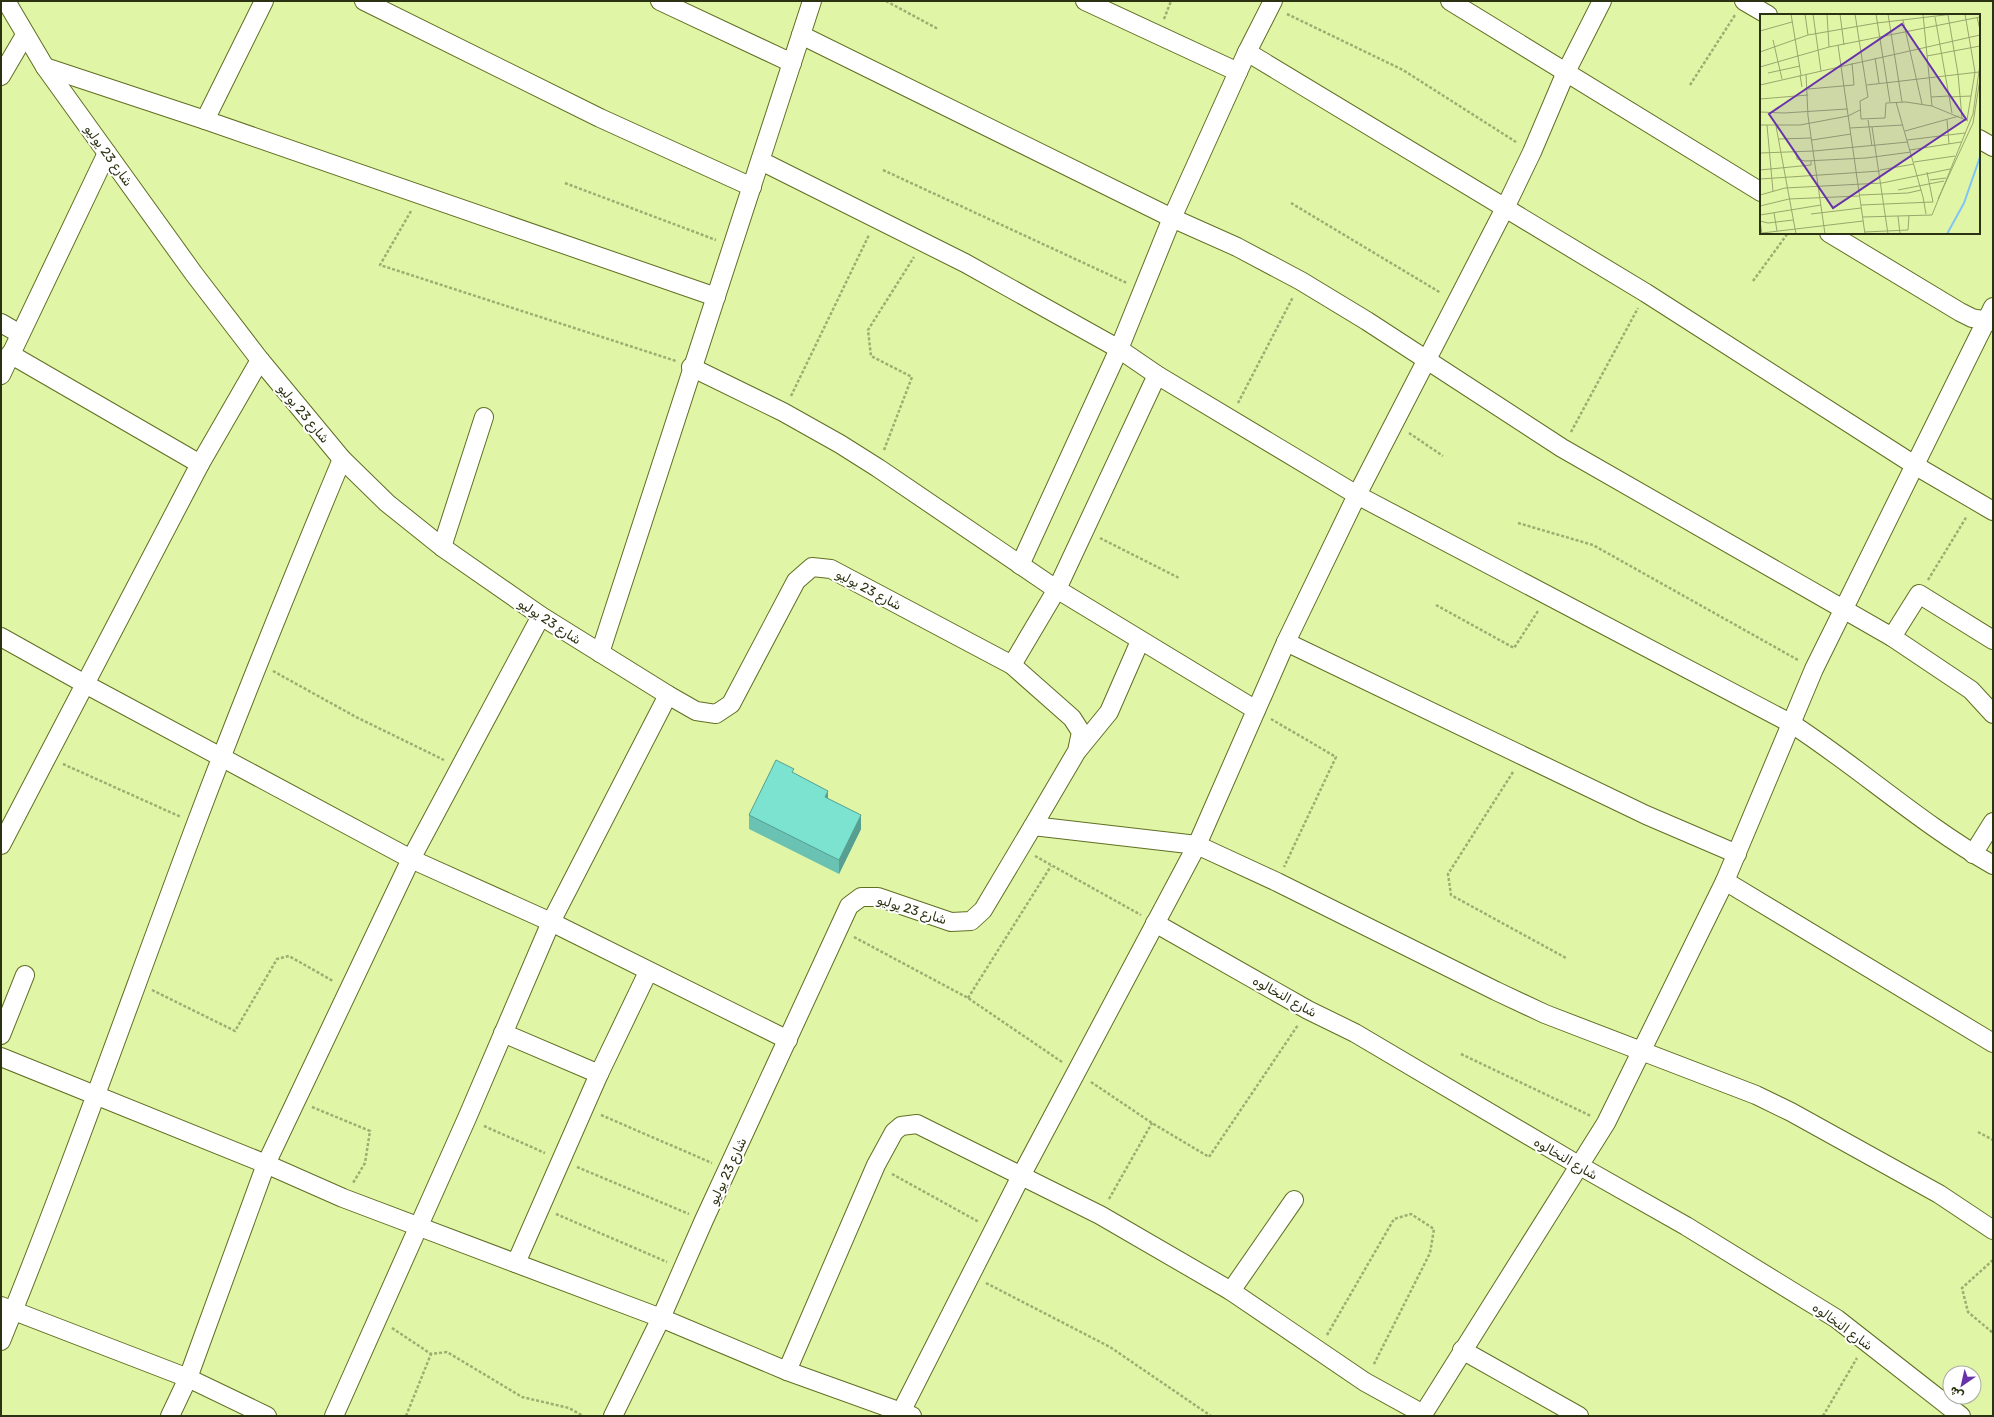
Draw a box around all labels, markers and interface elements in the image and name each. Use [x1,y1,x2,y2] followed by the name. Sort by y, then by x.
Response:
[1760,14,1980,234] inset map
[80,122,136,190] street label: شارع 23 يوليو
[273,381,333,447] street label: شارع 23 يوليو
[832,566,904,615] street label: شارع 23 يوليو
[514,595,584,649] street label: شارع 23 يوليو
[874,892,949,929] street label: شارع 23 يوليو
[1249,973,1319,1022] street label: شارع النخالوه
[1530,1134,1600,1184] street label: شارع النخالوه
[705,1135,751,1208] street label: شارع 23 يوليو
[1808,1299,1876,1355] street label: شارع النخالوه
[1942,1365,1982,1405] north arrow
[1947,1384,1966,1402] text: ش

